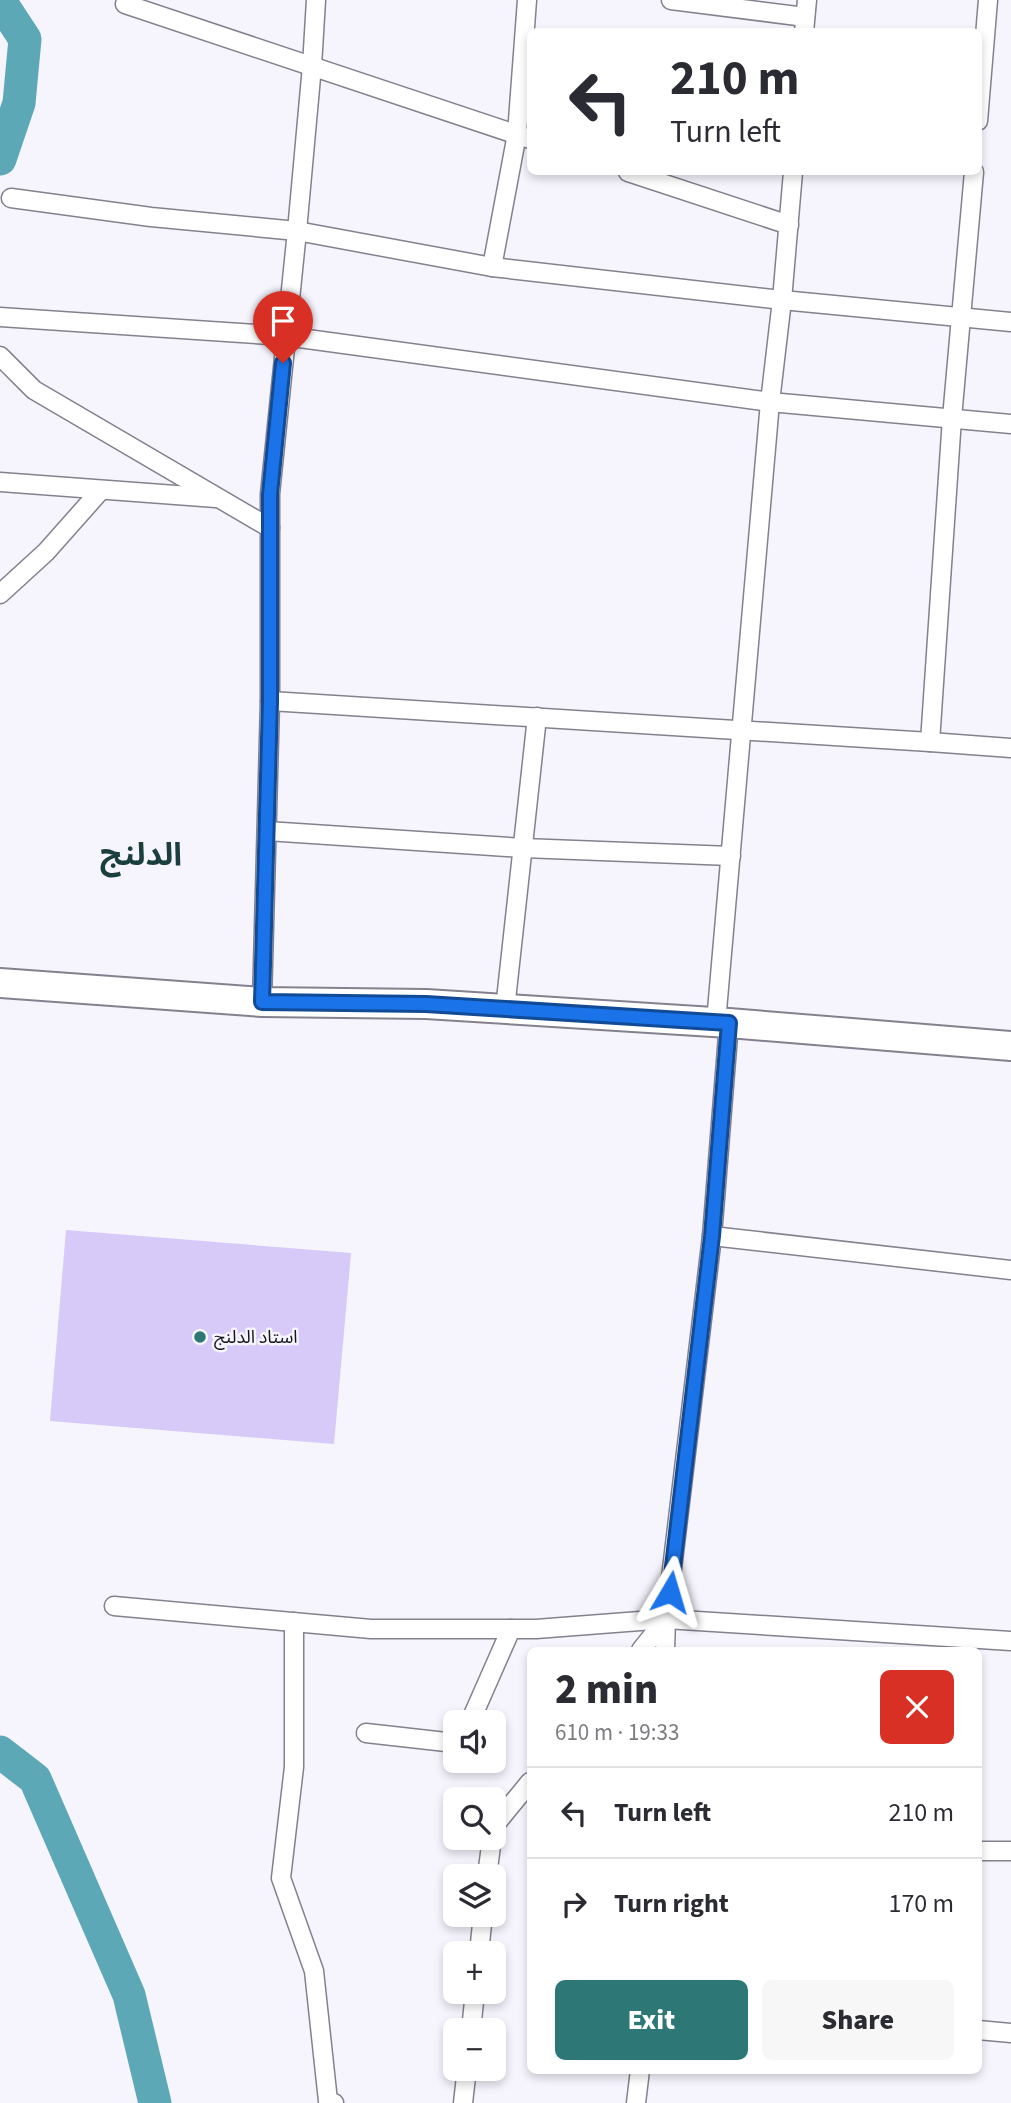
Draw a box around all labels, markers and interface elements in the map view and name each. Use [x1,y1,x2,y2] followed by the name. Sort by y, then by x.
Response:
[670,44,799,114] text: 210 m
[555,56,646,147] icon: left
[670,109,781,155] text: Turn left
[253,291,313,363] pin
[264,302,302,340] icon: arrive
[100,832,182,878] district label: الدلنج
[214,1325,298,1350] place label: استاد الدلنج
[192,1329,208,1345] marker: استاد الدلنج
[633,1555,707,1629] position arrow
[555,1660,658,1720] text: 2 min
[880,1670,954,1744] button: close
[443,1710,506,2081] map controls
[443,1710,506,1773] button: sound
[555,1716,679,1749] text: 610 m · 19:33
[443,1787,506,1850] button: search
[555,1794,593,1832] icon: left
[614,1794,711,1831] text: Turn left
[888,1794,954,1831] text: 210 m
[443,1864,506,1927] button: layers
[555,1885,593,1923] icon: right
[614,1885,729,1922] text: Turn right
[888,1885,954,1922] text: 170 m
[443,1941,506,2004] button: +
[555,1980,748,2060] button: Exit
[762,1980,954,2060] button: Share
[443,2018,506,2081] button: −

